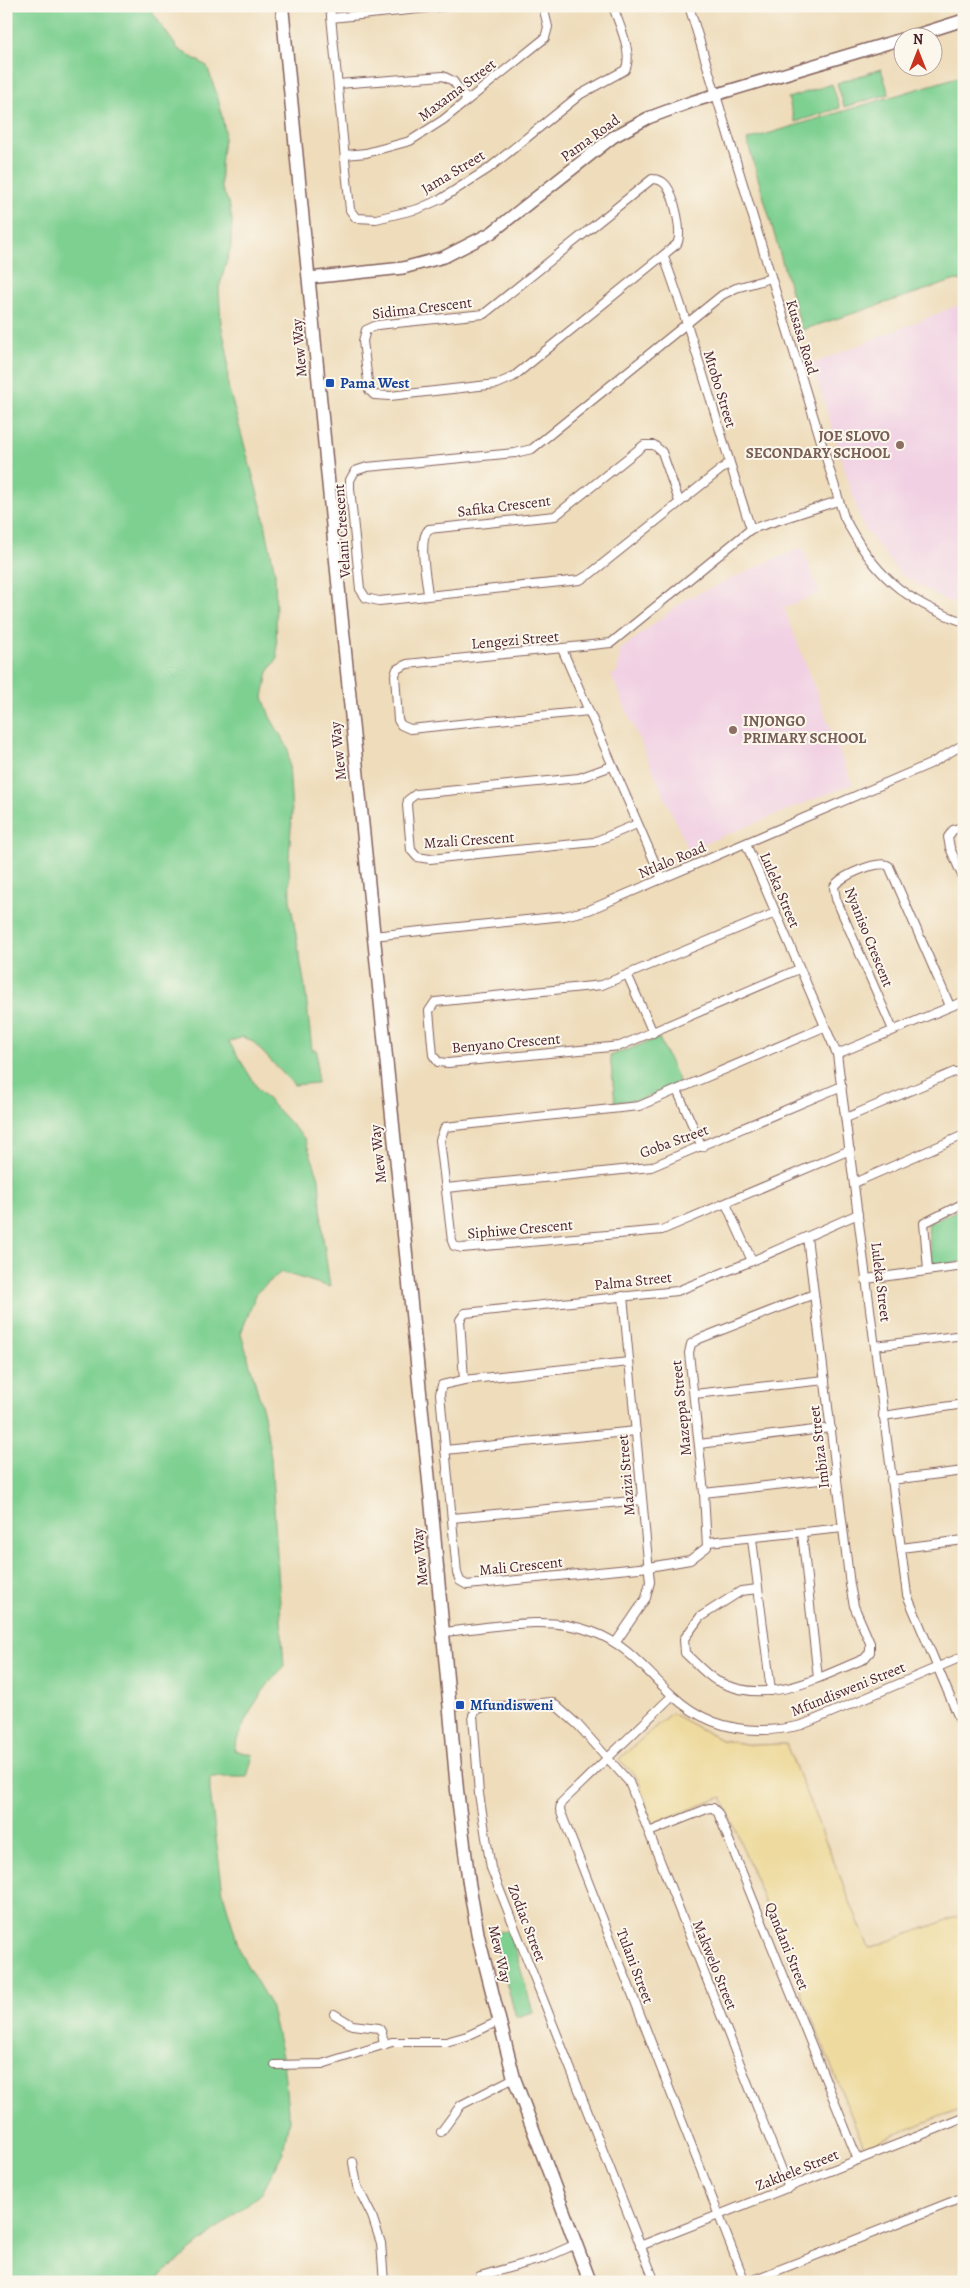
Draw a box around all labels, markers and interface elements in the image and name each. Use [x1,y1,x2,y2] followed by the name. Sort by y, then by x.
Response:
[892,28,942,78] north arrow
[913,30,923,49] text: N
[414,54,500,126] street label: Maxama Street
[556,109,624,166] street label: Pama Road
[418,145,489,199] street label: Jama Street
[371,292,473,324] street label: Sidima Crescent
[781,297,823,378] street label: Kusasa Road
[286,318,312,378] street label: Mew Way
[699,348,741,430] street label: Mtobo Street
[340,373,409,393] place label: Pama West
[324,377,336,389] marker: Pama West
[746,426,890,463] place label: JOE SLOVO SECONDARY SCHOOL
[894,439,906,451] marker: JOE SLOVO SECONDARY SCHOOL
[329,483,355,580] street label: Velani Crescent
[456,490,552,522] street label: Safika Crescent
[470,626,560,654] street label: Lengezi Street
[743,711,866,748] place label: INJONGO PRIMARY SCHOOL
[325,720,351,781] street label: Mew Way
[727,724,739,736] marker: INJONGO PRIMARY SCHOOL
[423,827,515,853] street label: Mzali Crescent
[635,836,710,883] street label: Ntlalo Road
[755,849,805,931] street label: Luleka Street
[840,884,898,990] street label: Nyaniso Crescent
[451,1028,561,1058] street label: Benyano Crescent
[637,1119,711,1163] street label: Goba Street
[365,1123,391,1184] street label: Mew Way
[466,1214,574,1244] street label: Siphiwe Crescent
[866,1241,896,1323] street label: Luleka Street
[593,1267,673,1295] street label: Palma Street
[666,1359,696,1457] street label: Mazeppa Street
[804,1404,834,1490] street label: Imbiza Street
[612,1433,640,1517] street label: Mazizi Street
[407,1527,433,1587] street label: Mew Way
[478,1552,564,1580] street label: Mali Crescent
[788,1657,908,1721] street label: Mfundisweni Street
[470,1695,554,1715] place label: Mfundisweni
[454,1699,466,1711] marker: Mfundisweni
[503,1882,551,1965] street label: Zodiac Street
[760,1899,814,1993] street label: Qandani Street
[688,1917,742,2013] street label: Makwelo Street
[484,1923,516,1985] street label: Mew Way
[612,1926,658,2006] street label: Tulani Street
[752,2144,842,2196] street label: Zakhele Street

